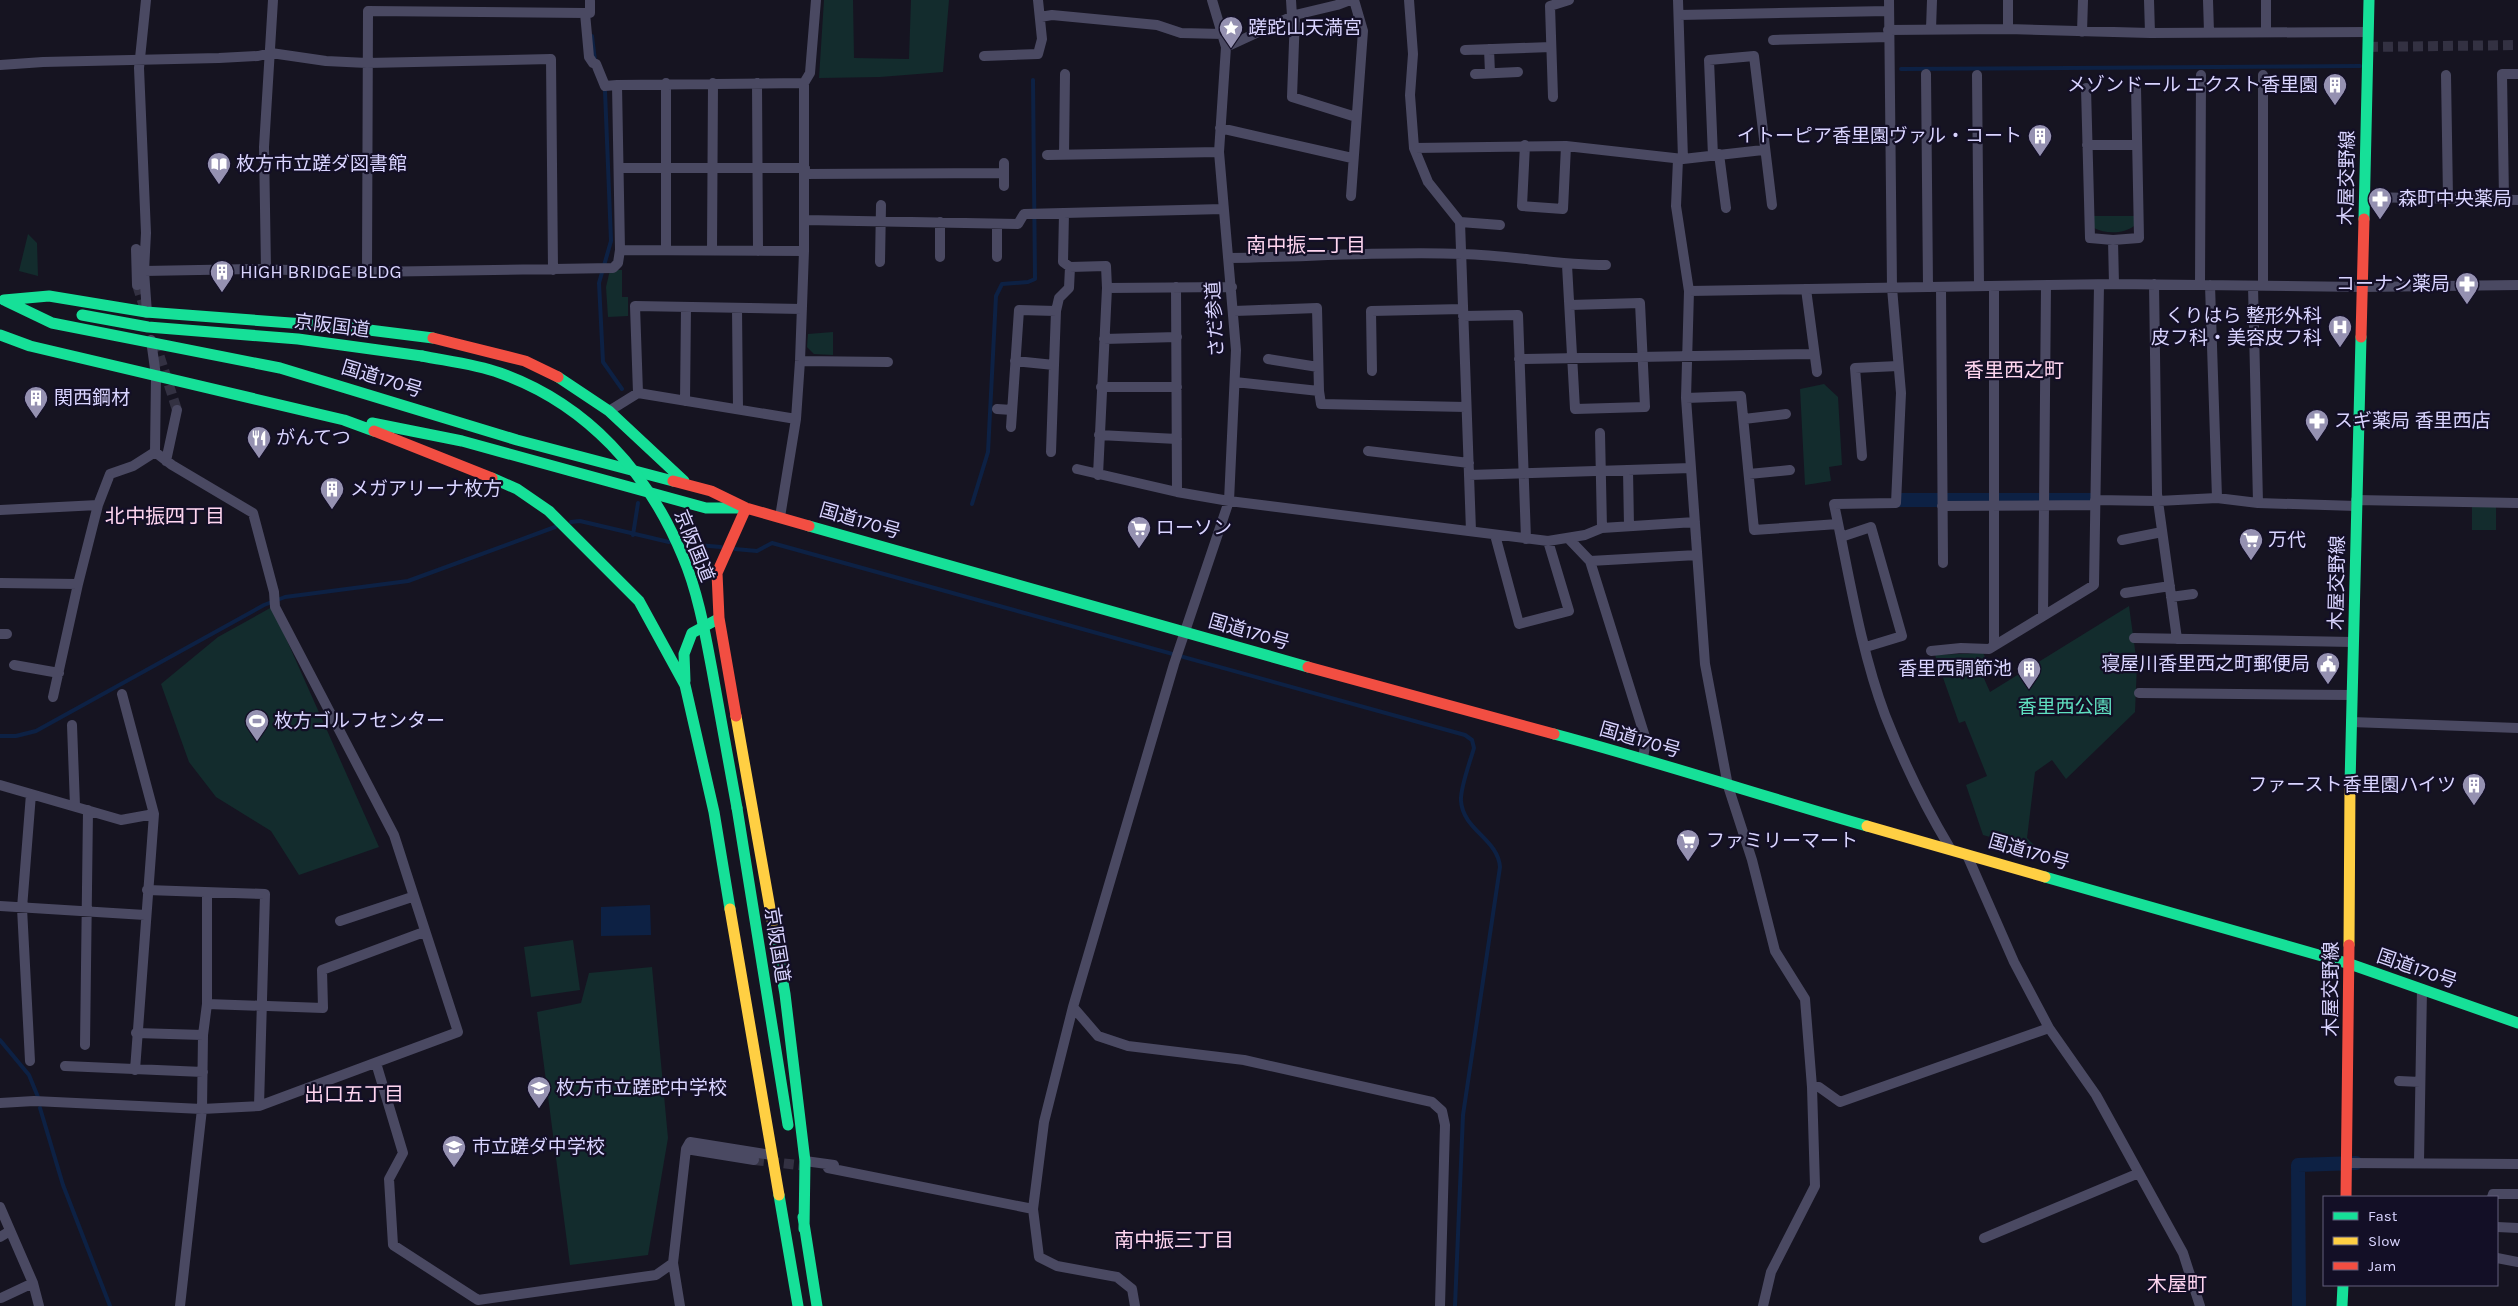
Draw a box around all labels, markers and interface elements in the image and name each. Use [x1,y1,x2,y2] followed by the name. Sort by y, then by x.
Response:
[1218,15,1244,49] place icon: 蹉跎山天満宮
[1248,17,1362,39] place label: 蹉跎山天満宮
[2322,72,2348,106] building icon: メゾンドール エクスト香里園
[2067,74,2318,96] place label: メゾンドール エクスト香里園
[2027,123,2053,157] building icon: イトーピア香里園ヴァル・コート
[1737,125,2022,147] place label: イトーピア香里園ヴァル・コート
[2335,130,2359,226] street label: 木屋交野線
[206,151,232,185] library icon: 枚方市立蹉ダ図書館
[236,153,407,175] place label: 枚方市立蹉ダ図書館
[2367,186,2393,220] pharmacy icon: 森町中央薬局
[2398,188,2512,210] place label: 森町中央薬局
[1246,234,1366,257] district label: 南中振二丁目
[209,259,235,293] building icon: HIGH BRIDGE BLDG
[240,261,402,283] place label: HIGH BRIDGE BLDG
[2454,271,2480,305] pharmacy icon: コーナン薬局
[2336,273,2450,295] place label: コーナン薬局
[1202,280,1228,358] street label: さだ参道
[2151,305,2322,349] place label: くりはら 整形外科 皮フ科・美容皮フ科
[293,310,371,342] street label: 京阪国道
[2327,314,2353,348] hospital icon: くりはら 整形外科 皮フ科・美容皮フ科
[339,356,425,402] street label: 国道170号
[1964,359,2064,382] district label: 香里西之町
[23,385,49,419] building icon: 関西鋼材
[54,387,130,409] place label: 関西鋼材
[2304,408,2330,442] pharmacy icon: スギ薬局 香里西店
[2334,410,2491,432] place label: スギ薬局 香里西店
[246,425,272,459] restaurant icon: がんてつ
[276,427,351,449] place label: がんてつ
[319,476,345,510] building icon: メガアリーナ枚方
[350,478,502,500] place label: メガアリーナ枚方
[817,499,903,543] street label: 国道170号
[105,505,225,528] district label: 北中振四丁目
[670,507,718,585] street label: 京阪国道
[1126,515,1152,549] supermarket icon: ローソン
[1156,517,1232,539] place label: ローソン
[2238,527,2264,561] supermarket icon: 万代
[2268,529,2306,551] place label: 万代
[2325,535,2349,631] street label: 木屋交野線
[1206,610,1292,654] street label: 国道170号
[2315,651,2341,685] public building icon: 寝屋川香里西之町郵便局
[2101,653,2310,675] place label: 寝屋川香里西之町郵便局
[2016,656,2042,690] building icon: 香里西調節池
[1898,658,2012,680] place label: 香里西調節池
[2017,696,2113,718] park label: 香里西公園
[244,708,270,742] sports icon: 枚方ゴルフセンター
[274,710,445,732] place label: 枚方ゴルフセンター
[1597,718,1683,762] street label: 国道170号
[2461,772,2487,806] building icon: ファースト香里園ハイツ
[2248,774,2456,796] place label: ファースト香里園ハイツ
[1675,828,1701,862] supermarket icon: ファミリーマート
[1706,830,1858,852] place label: ファミリーマート
[1986,830,2072,874] street label: 国道170号
[760,906,794,984] street label: 京阪国道
[2320,941,2342,1037] street label: 木屋交野線
[2374,945,2460,993] street label: 国道170号
[526,1075,552,1109] school or university icon: 枚方市立蹉跎中学校
[556,1077,727,1099] place label: 枚方市立蹉跎中学校
[304,1083,404,1106] district label: 出口五丁目
[441,1134,467,1168] school or university icon: 市立蹉ダ中学校
[472,1136,605,1158] place label: 市立蹉ダ中学校
[2323,1196,2498,1286] legend
[2368,1207,2398,1225] text: Fast
[1114,1229,1234,1252] district label: 南中振三丁目
[2368,1232,2400,1250] text: Slow
[2368,1257,2396,1275] text: Jam
[2147,1273,2207,1296] district label: 木屋町

